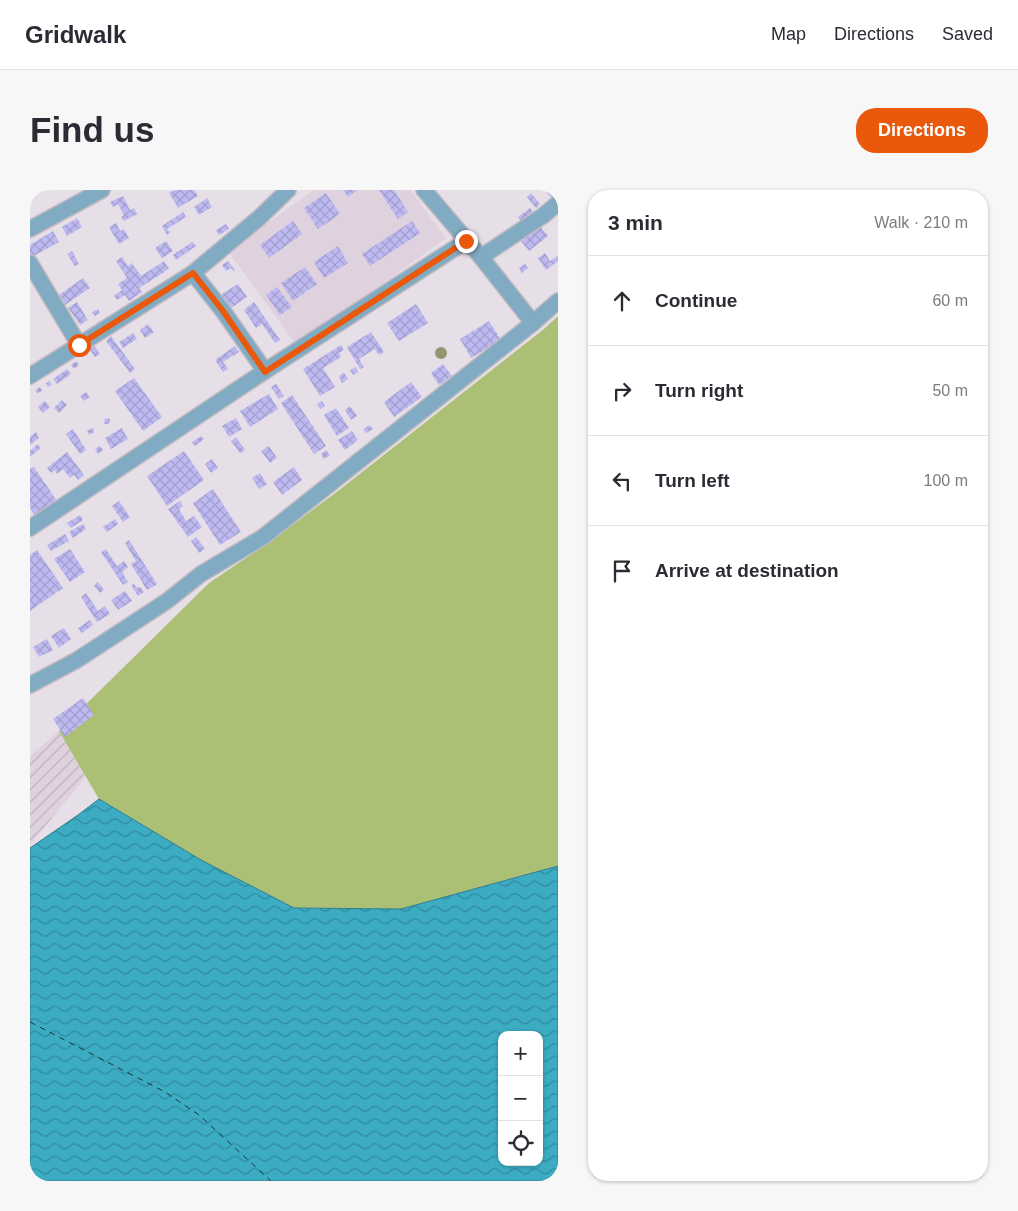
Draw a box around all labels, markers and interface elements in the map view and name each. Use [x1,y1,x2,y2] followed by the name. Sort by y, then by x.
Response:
[25,21,126,48] text: Gridwalk
[771,24,806,44] text: Map
[834,24,914,44] text: Directions
[942,24,993,44] text: Saved
[856,108,988,153] button: Directions
[30,110,154,149] text: Find us
[608,211,663,234] text: 3 min
[874,214,968,231] text: Walk · 210 m
[455,230,478,253] route end
[608,287,636,315] icon: ahead
[655,290,737,311] text: Continue
[932,292,968,309] text: 60 m
[68,334,91,357] route start
[608,377,636,405] icon: right
[655,380,743,401] text: Turn right
[932,382,968,399] text: 50 m
[608,467,636,495] icon: left
[655,470,730,491] text: Turn left
[924,472,968,489] text: 100 m
[608,557,636,585] icon: arrive
[655,560,839,581] text: Arrive at destination
[498,1031,543,1166] map controls
[498,1031,543,1076] button: +
[498,1076,543,1121] button: −
[498,1121,543,1166] button: locate

